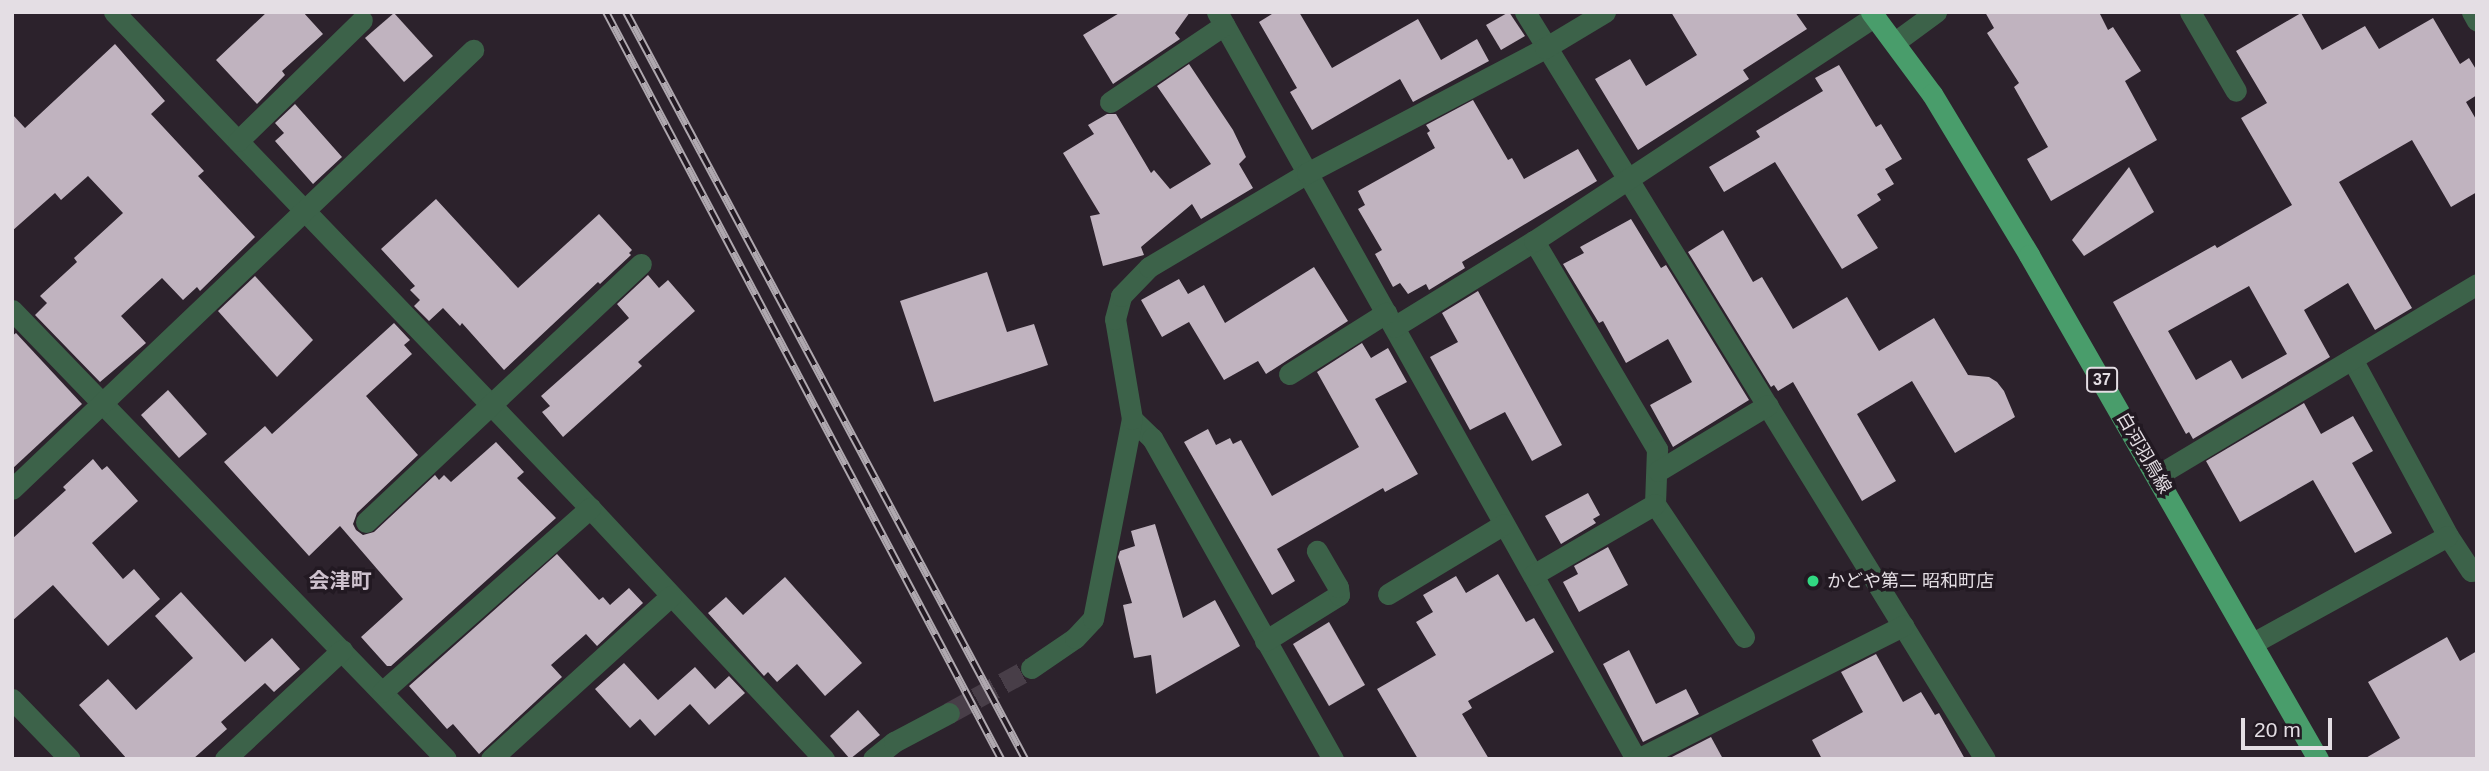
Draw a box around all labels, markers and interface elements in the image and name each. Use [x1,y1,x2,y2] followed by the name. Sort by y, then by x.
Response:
[2084,368,2120,392] road number: 37
[2112,409,2176,497] street label: 白河羽鳥線
[309,568,371,594] district label: 会津町
[1827,570,1994,592] place label: かどや第二 昭和町店
[1805,573,1821,589] marker: かどや第二 昭和町店
[2244,704,2335,748] scale bar
[2254,718,2301,741] text: 20 m

